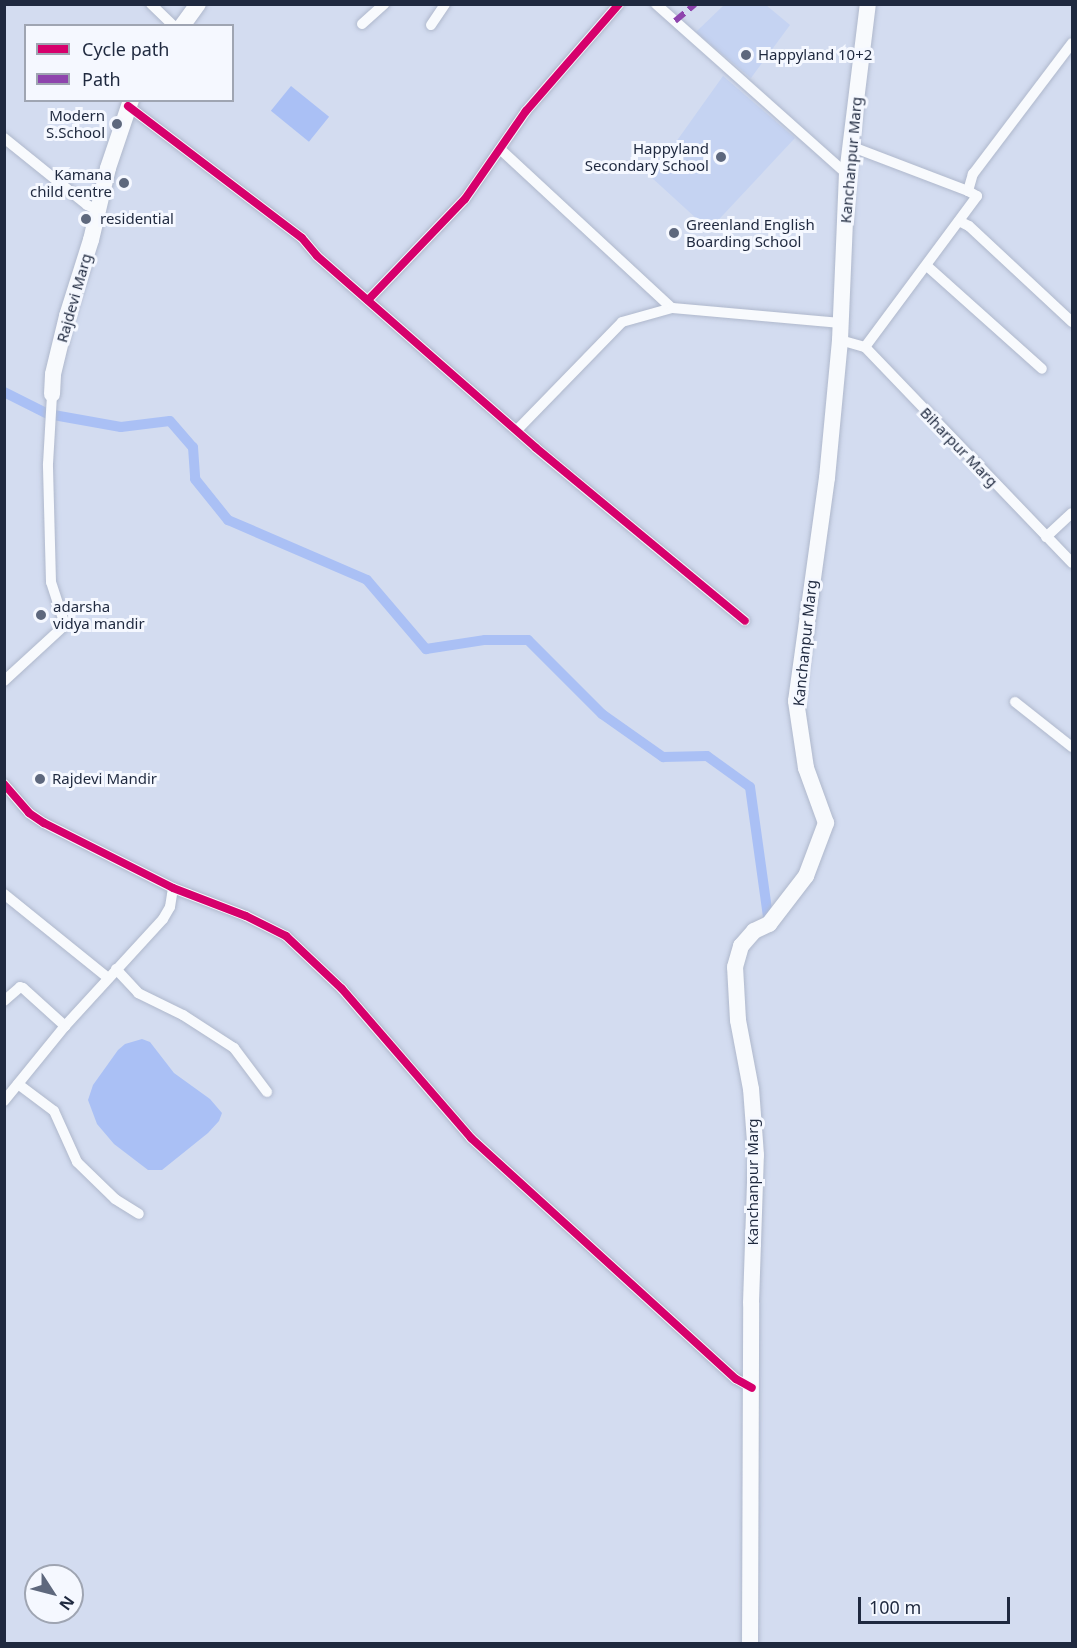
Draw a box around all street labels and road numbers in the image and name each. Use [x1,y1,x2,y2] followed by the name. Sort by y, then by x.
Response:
[836,96,866,224] street label: Kanchanpur Marg
[53,251,95,345] street label: Rajdevi Marg
[917,404,1001,490] street label: Biharpur Marg
[789,579,821,707] street label: Kanchanpur Marg
[744,1118,762,1246] street label: Kanchanpur Marg

